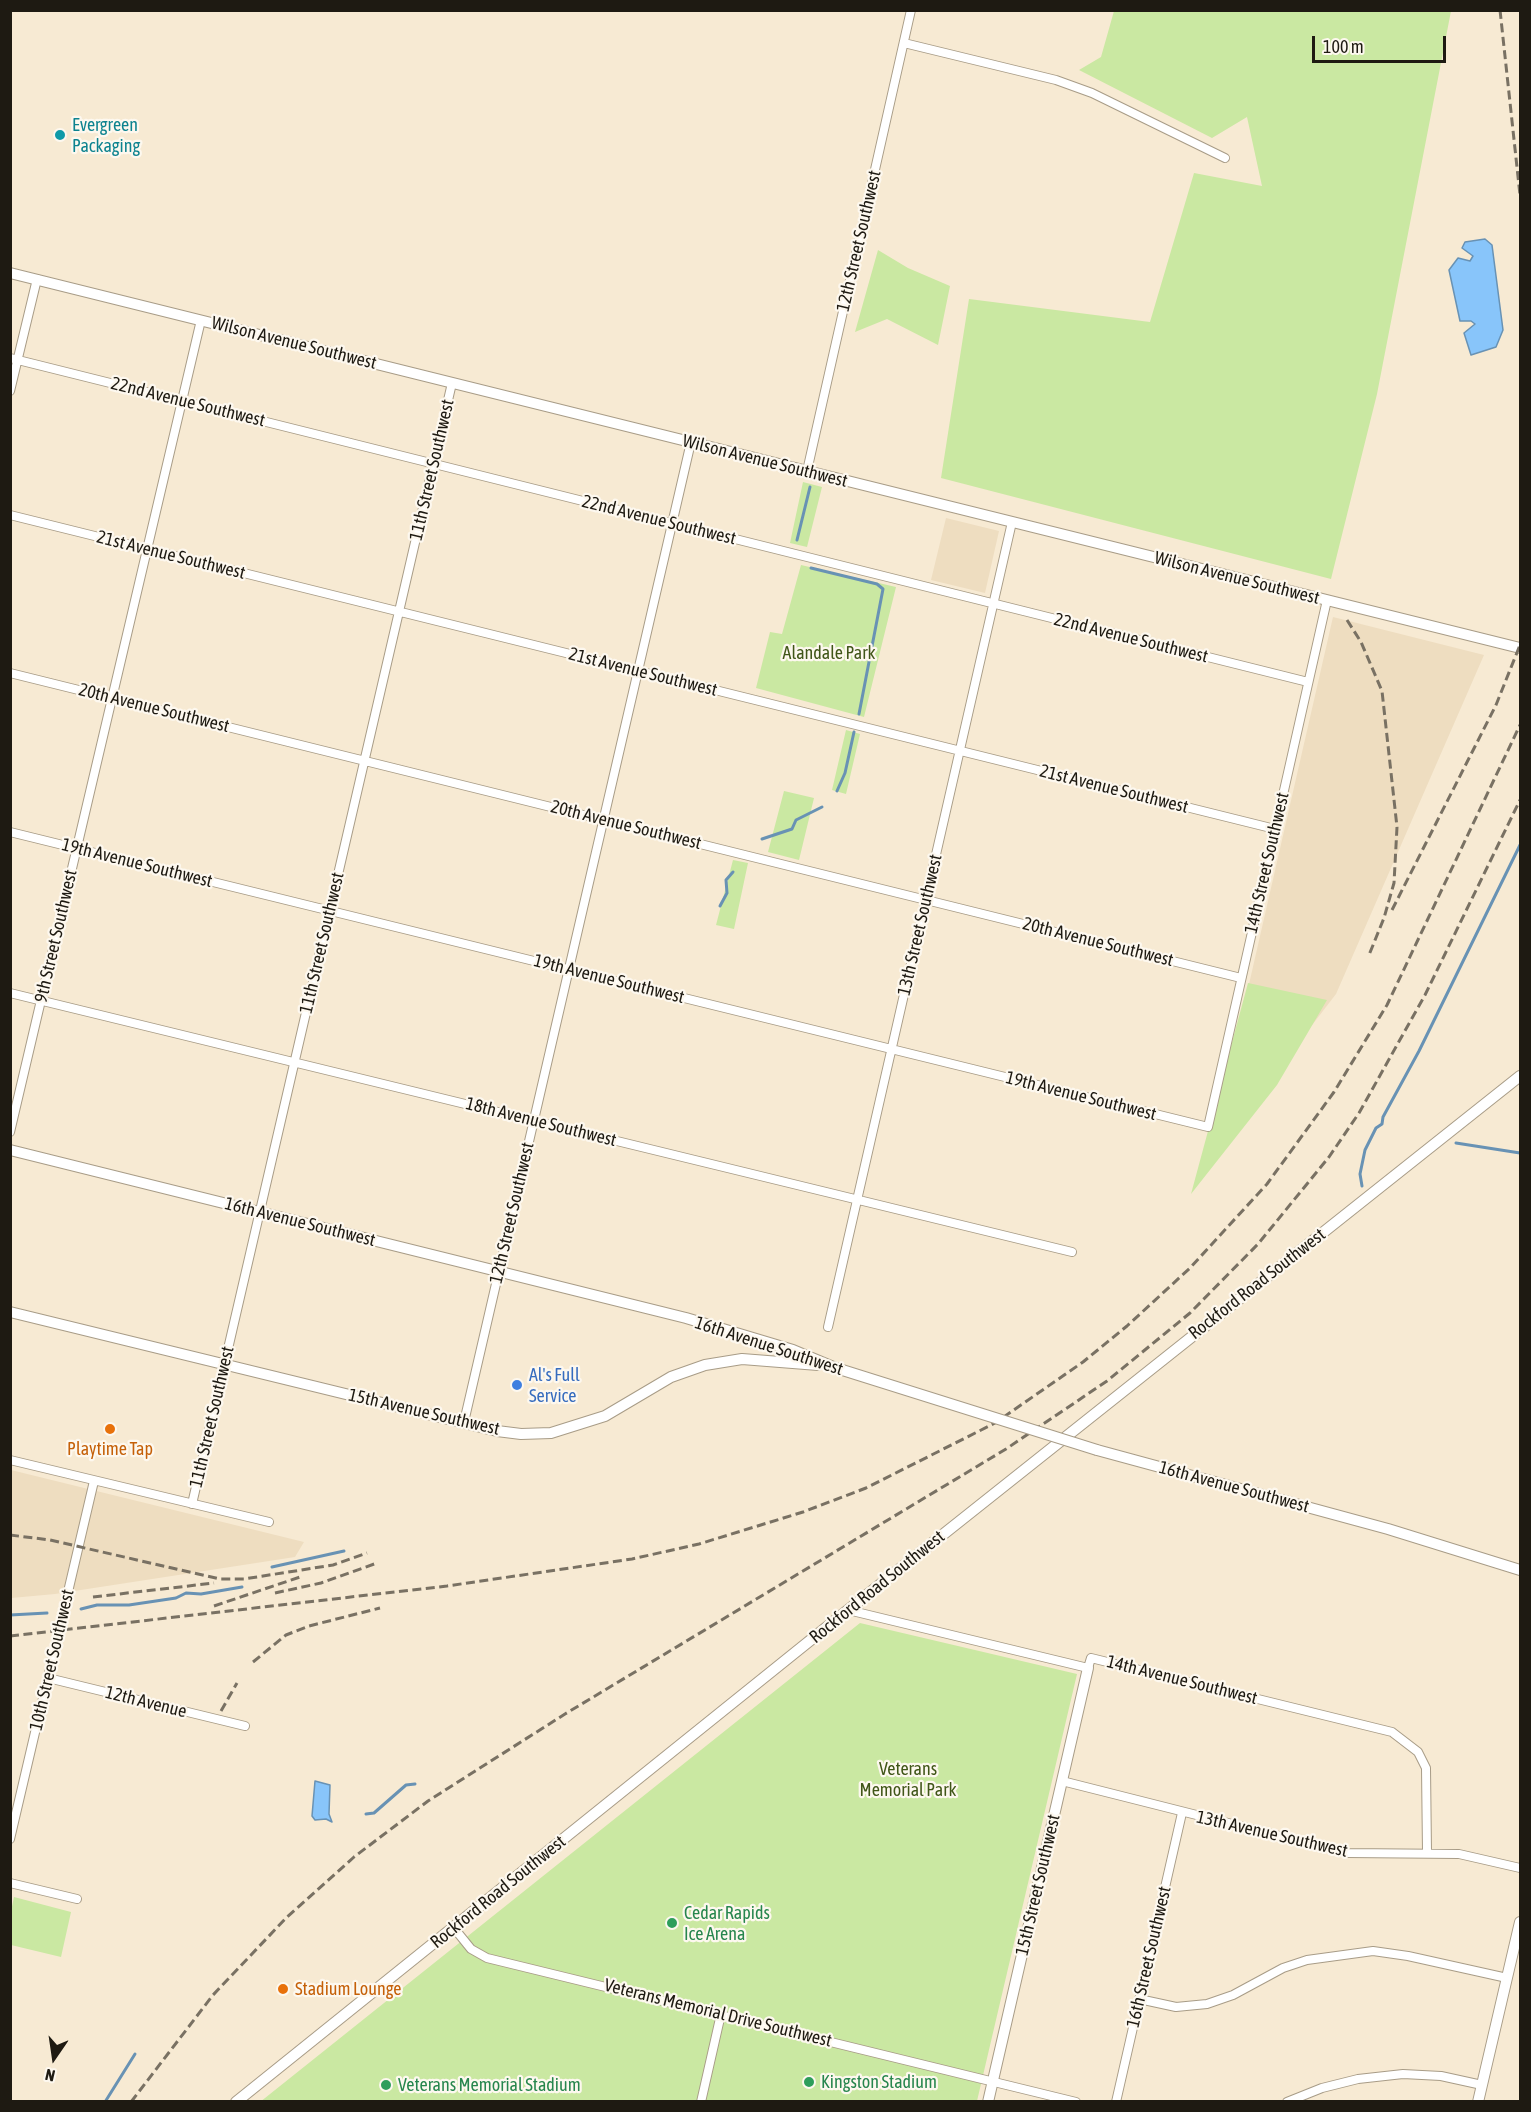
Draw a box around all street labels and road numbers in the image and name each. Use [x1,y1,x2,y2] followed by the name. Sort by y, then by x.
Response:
[832,168,886,314] street label: 12th Street Southwest
[209,312,379,374] street label: Wilson Avenue Southwest
[109,372,267,432] street label: 22nd Avenue Southwest
[405,397,459,543] street label: 11th Street Southwest
[680,430,850,492] street label: Wilson Avenue Southwest
[580,490,738,550] street label: 22nd Avenue Southwest
[95,526,247,584] street label: 21st Avenue Southwest
[1152,547,1322,609] street label: Wilson Avenue Southwest
[1052,608,1210,668] street label: 22nd Avenue Southwest
[567,643,719,701] street label: 21st Avenue Southwest
[76,679,232,737] street label: 20th Avenue Southwest
[1038,760,1190,818] street label: 21st Avenue Southwest
[1240,790,1294,936] street label: 14th Street Southwest
[548,796,704,854] street label: 20th Avenue Southwest
[59,834,215,892] street label: 19th Avenue Southwest
[893,852,947,998] street label: 13th Street Southwest
[30,867,82,1005] street label: 9th Street Southwest
[295,870,349,1016] street label: 11th Street Southwest
[1020,913,1176,971] street label: 20th Avenue Southwest
[531,950,687,1008] street label: 19th Avenue Southwest
[1003,1067,1159,1125] street label: 19th Avenue Southwest
[463,1093,619,1151] street label: 18th Avenue Southwest
[485,1140,539,1286] street label: 12th Street Southwest
[222,1193,378,1251] street label: 16th Avenue Southwest
[1184,1224,1330,1344] street label: Rockford Road Southwest
[692,1312,846,1380] street label: 16th Avenue Southwest
[185,1344,239,1490] street label: 11th Street Southwest
[346,1384,502,1440] street label: 15th Avenue Southwest
[1157,1457,1311,1517] street label: 16th Avenue Southwest
[805,1526,949,1648] street label: Rockford Road Southwest
[25,1587,79,1733] street label: 10th Street Southwest
[1104,1651,1260,1709] street label: 14th Avenue Southwest
[103,1681,189,1723] street label: 12th Avenue
[1194,1806,1350,1862] street label: 13th Avenue Southwest
[1011,1812,1065,1958] street label: 15th Street Southwest
[426,1831,570,1953] street label: Rockford Road Southwest
[1122,1884,1176,2030] street label: 16th Street Southwest
[602,1974,834,2052] street label: Veterans Memorial Drive Southwest

